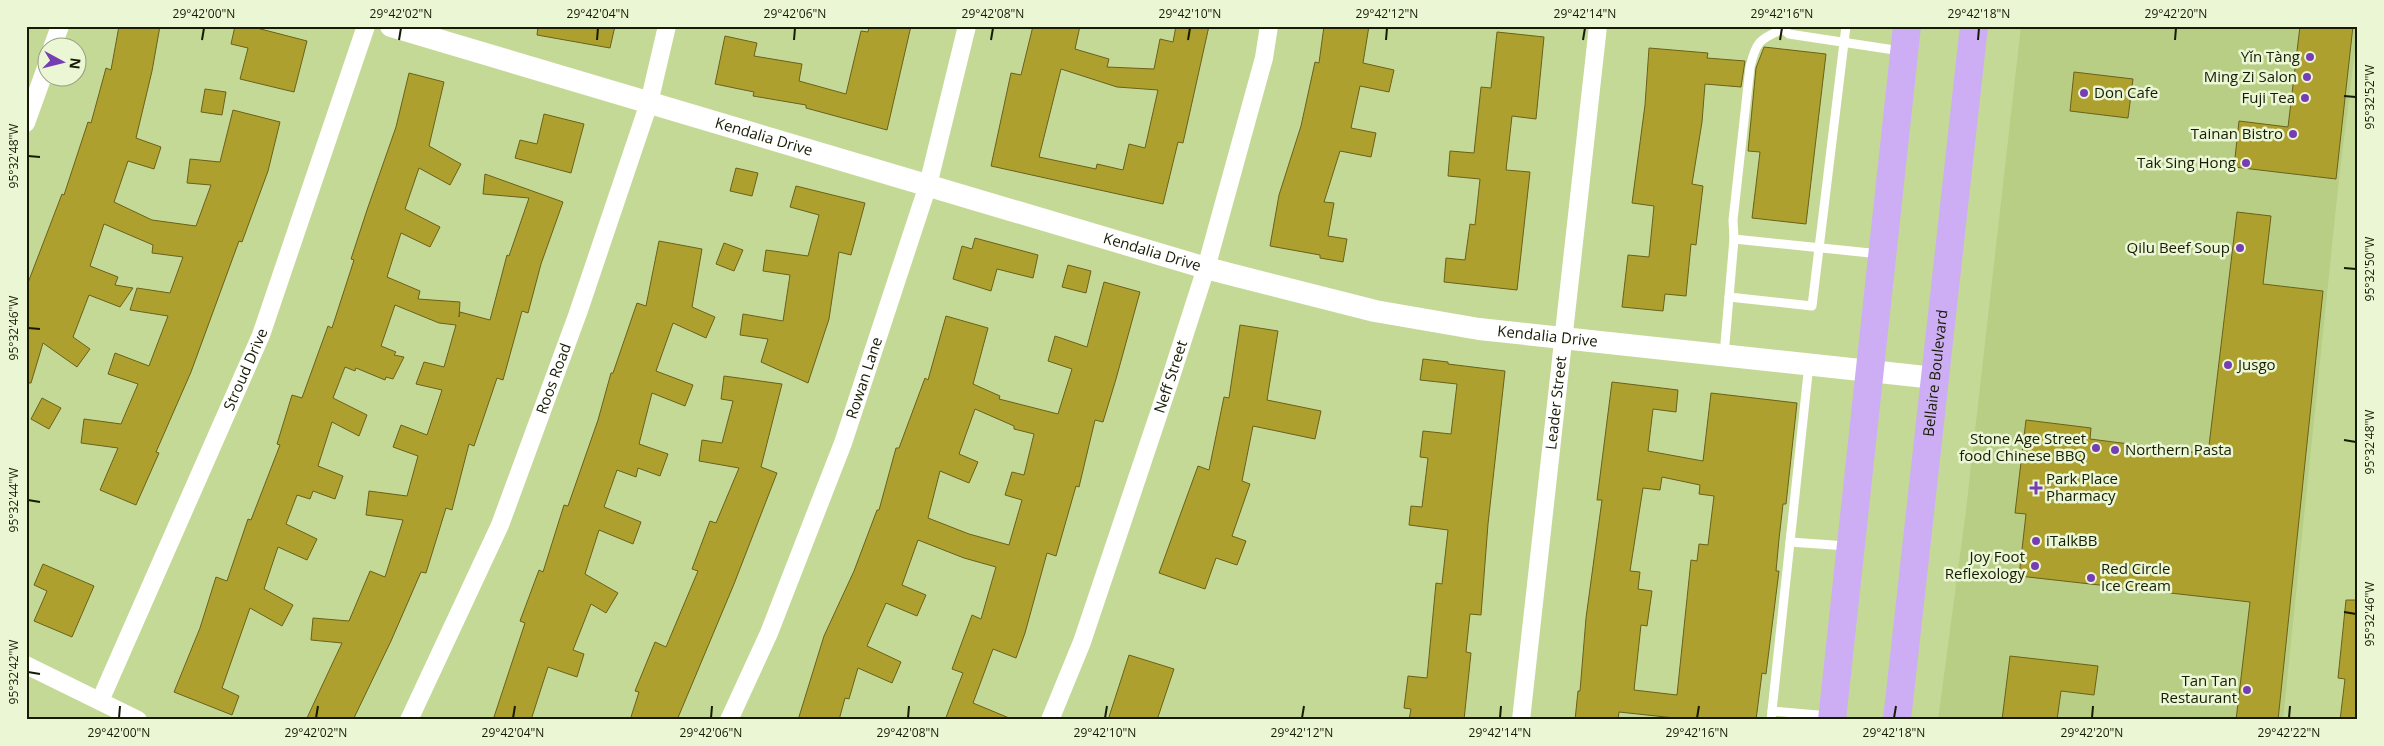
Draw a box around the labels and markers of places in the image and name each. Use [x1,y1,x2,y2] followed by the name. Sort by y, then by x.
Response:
[2241,46,2300,66] place label: Yǐn Tàng
[2304,51,2316,63] marker: Yǐn Tàng
[2204,66,2297,86] place label: Ming Zi Salon
[2301,71,2313,83] marker: Ming Zi Salon
[2094,82,2158,102] place label: Don Cafe
[2078,87,2090,99] marker: Don Cafe
[2242,87,2295,107] place label: Fuji Tea
[2299,92,2311,104] marker: Fuji Tea
[2191,123,2283,143] place label: Tainan Bistro
[2287,128,2299,140] marker: Tainan Bistro
[2137,152,2236,172] place label: Tak Sing Hong
[2240,157,2252,169] marker: Tak Sing Hong
[2127,237,2230,257] place label: Qilu Beef Soup
[2234,242,2246,254] marker: Qilu Beef Soup
[2236,354,2276,374] place label: Jusgo
[2222,359,2234,371] marker: Jusgo
[1959,428,2086,465] place label: Stone Age Street food Chinese BBQ
[2125,439,2232,459] place label: Northern Pasta
[2090,442,2102,454] marker: Stone Age Street food Chinese BBQ
[2109,444,2121,456] marker: Northern Pasta
[2046,468,2118,505] place label: Park Place Pharmacy
[2030,482,2042,494] marker: Park Place Pharmacy
[2046,530,2097,550] place label: iTalkBB
[2030,535,2042,547] marker: iTalkBB
[1945,546,2025,583] place label: Joy Foot Reflexology
[2101,558,2171,595] place label: Red Circle Ice Cream
[2029,560,2041,572] marker: Joy Foot Reflexology
[2085,572,2097,584] marker: Red Circle Ice Cream
[2160,670,2237,707] place label: Tan Tan Restaurant
[2241,684,2253,696] marker: Tan Tan Restaurant

